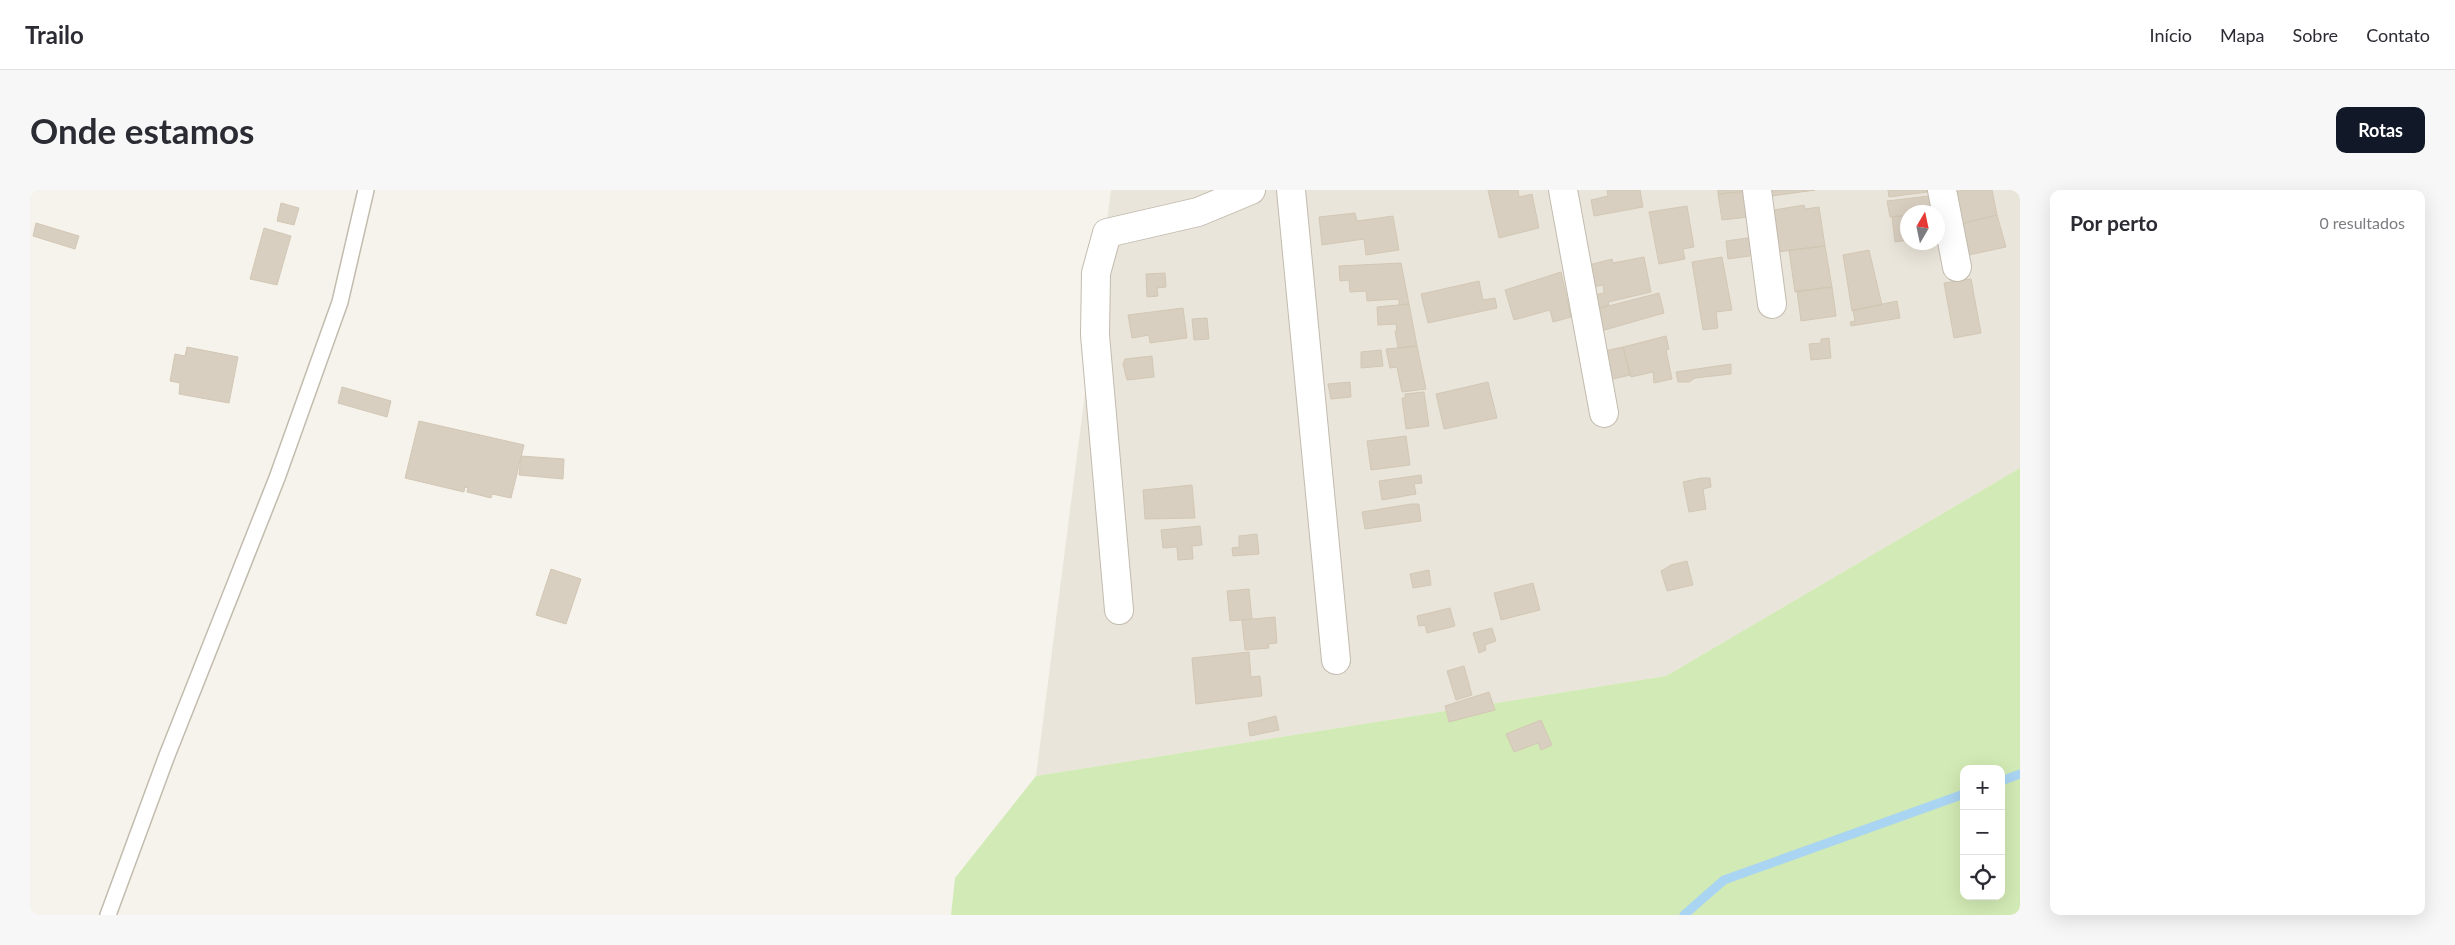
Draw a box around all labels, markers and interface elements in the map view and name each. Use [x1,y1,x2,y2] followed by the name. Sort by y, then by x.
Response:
[25,20,84,49] text: Trailo
[2150,24,2192,46] text: Início
[2220,24,2264,46] text: Mapa
[2292,24,2338,46] text: Sobre
[2366,24,2430,46] text: Contato
[2336,107,2425,153] button: Rotas
[30,109,254,151] text: Onde estamos
[1900,205,1945,250] north arrow
[2070,210,2158,235] text: Por perto
[2319,213,2405,232] text: 0 resultados
[1960,765,2005,900] map controls
[1960,765,2005,810] button: +
[1960,810,2005,855] button: −
[1960,855,2005,900] button: locate

